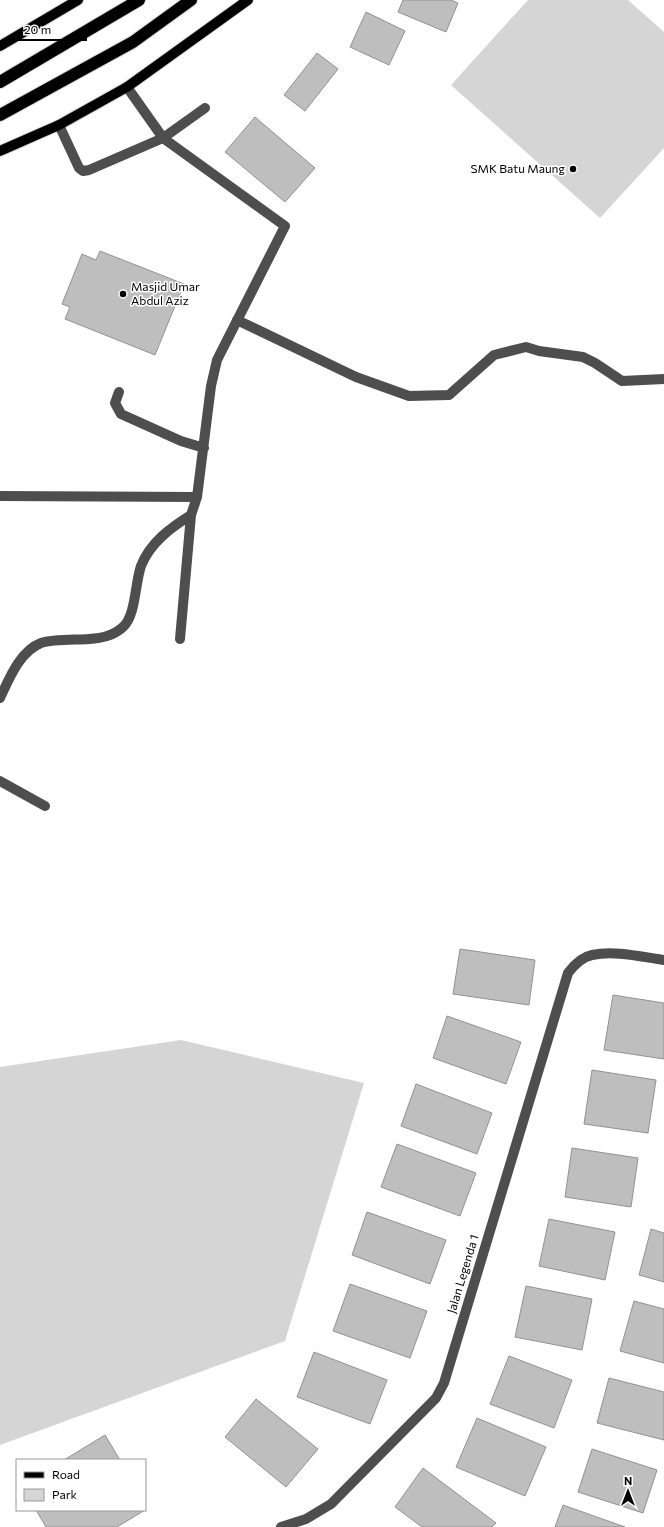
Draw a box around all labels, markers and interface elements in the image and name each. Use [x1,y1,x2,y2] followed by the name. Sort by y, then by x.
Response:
[18,16,86,42] scale bar
[24,22,51,36] text: 20 m
[470,161,565,175] place label: SMK Batu Maung
[568,164,578,174] marker: SMK Batu Maung
[131,279,200,307] place label: Masjid Umar Abdul Aziz
[118,289,128,299] marker: Masjid Umar Abdul Aziz
[443,1233,482,1315] street label: Jalan Legenda 1
[16,1459,146,1511] legend
[52,1467,80,1481] text: Road
[608,1471,648,1511] north arrow
[624,1474,632,1487] text: N
[52,1487,78,1501] text: Park

